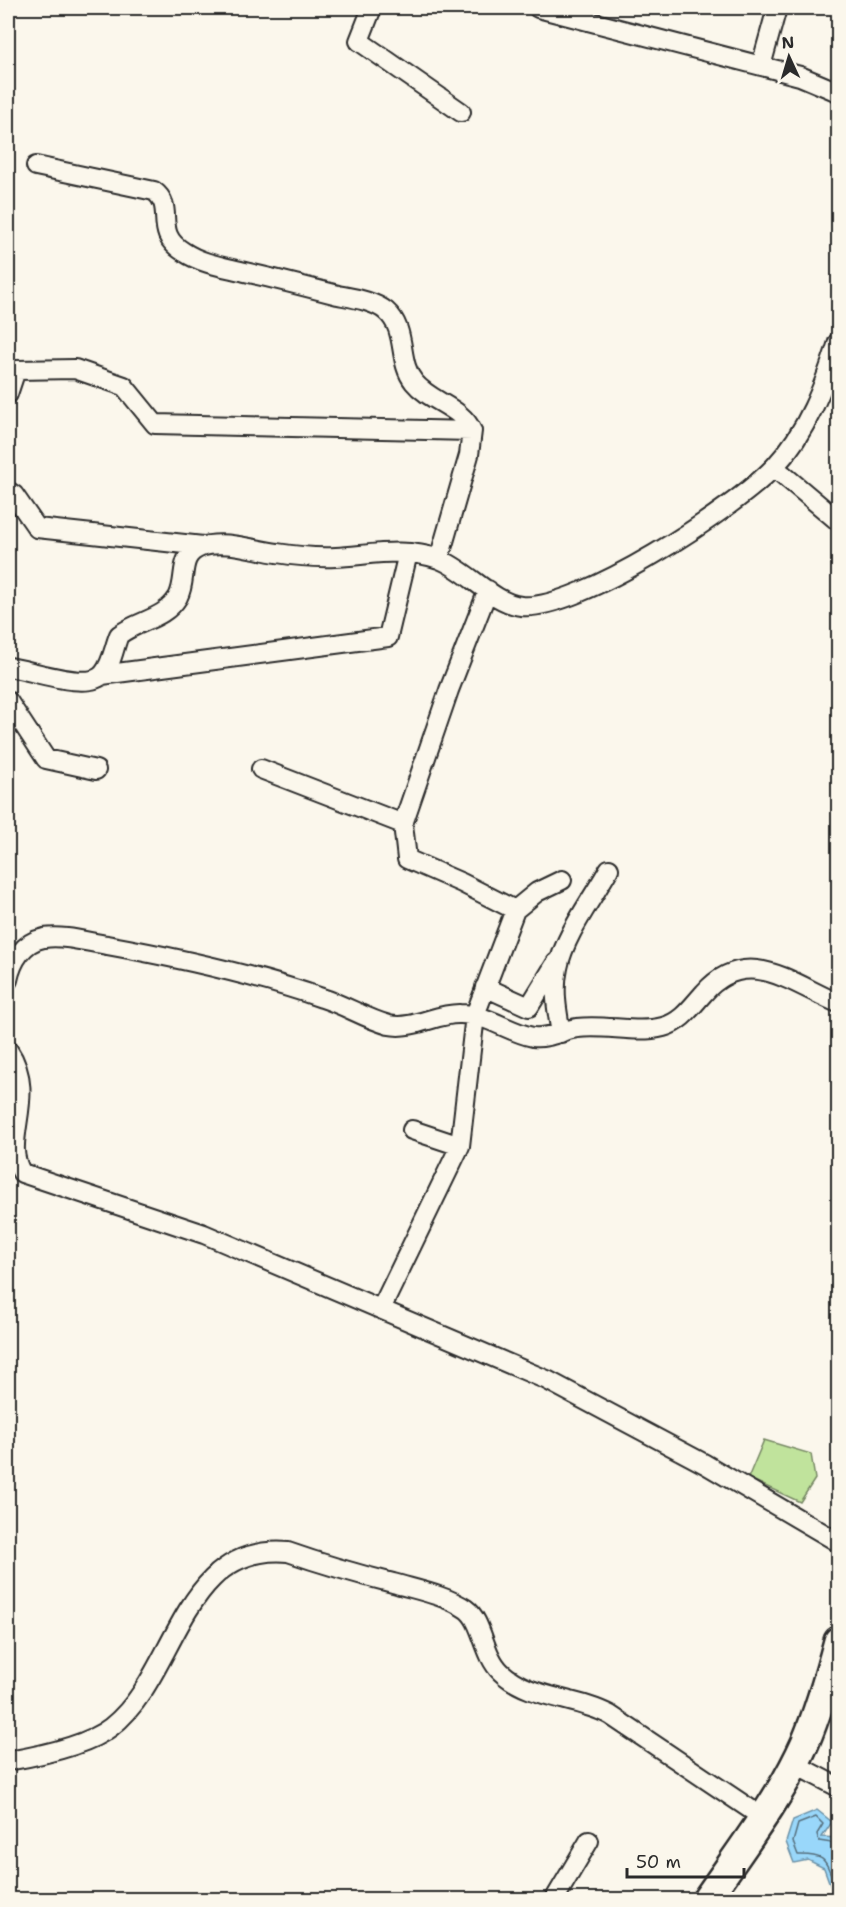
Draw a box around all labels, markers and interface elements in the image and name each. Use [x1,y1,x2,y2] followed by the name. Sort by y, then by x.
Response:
[759,27,819,87] north arrow
[781,32,795,53] text: N
[627,1841,744,1879] scale bar
[636,1850,681,1874] text: 50 m

